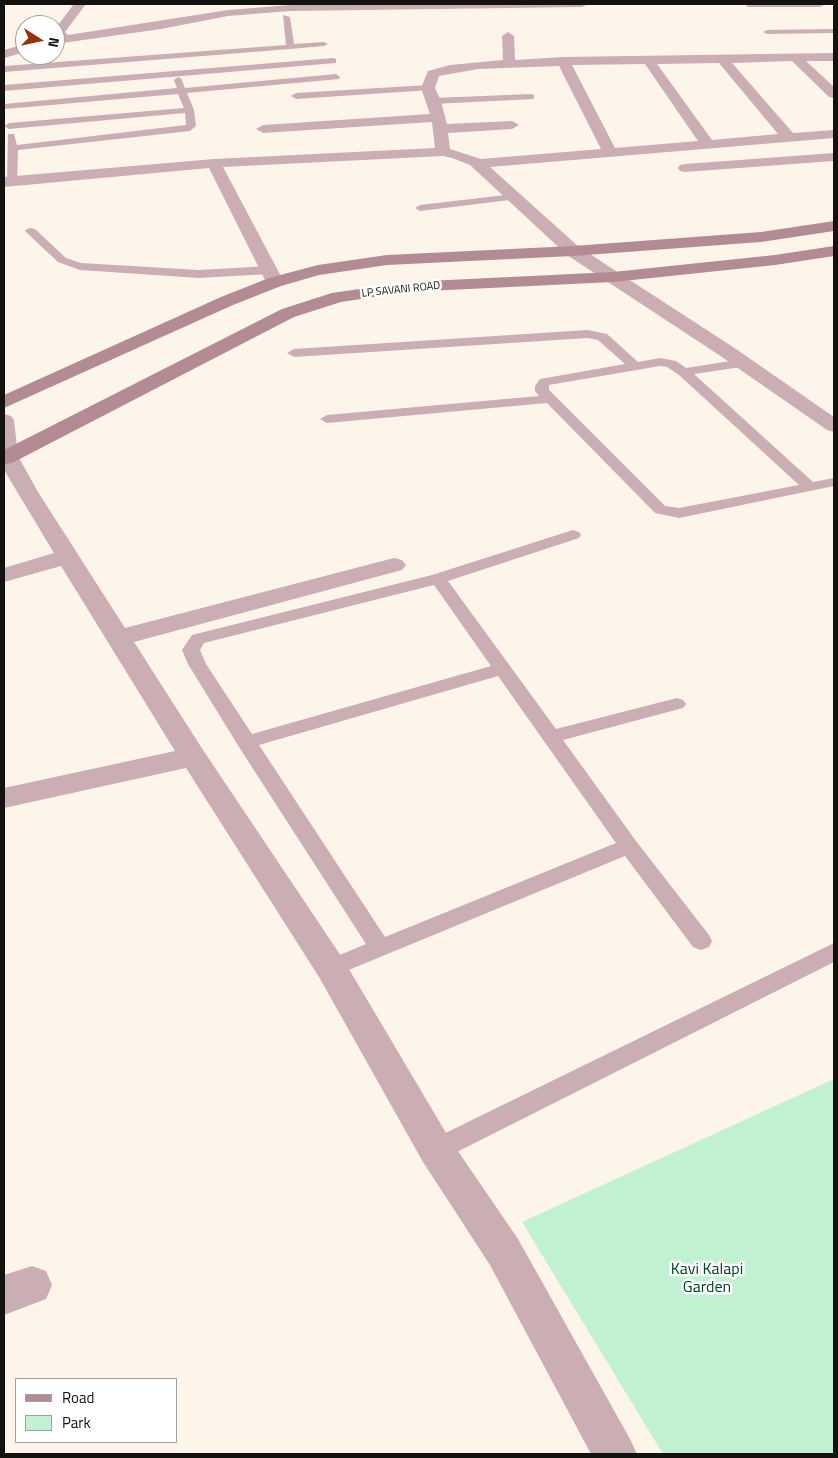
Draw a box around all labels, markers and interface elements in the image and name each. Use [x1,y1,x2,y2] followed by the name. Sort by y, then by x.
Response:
[15,15,65,65] north arrow
[43,36,65,49] text: N
[361,279,441,301] street label: LP SAVANI ROAD
[671,1260,743,1298] park label: Kavi Kalapi Garden
[15,1378,178,1443] legend
[62,1386,94,1409] text: Road
[62,1411,91,1434] text: Park

